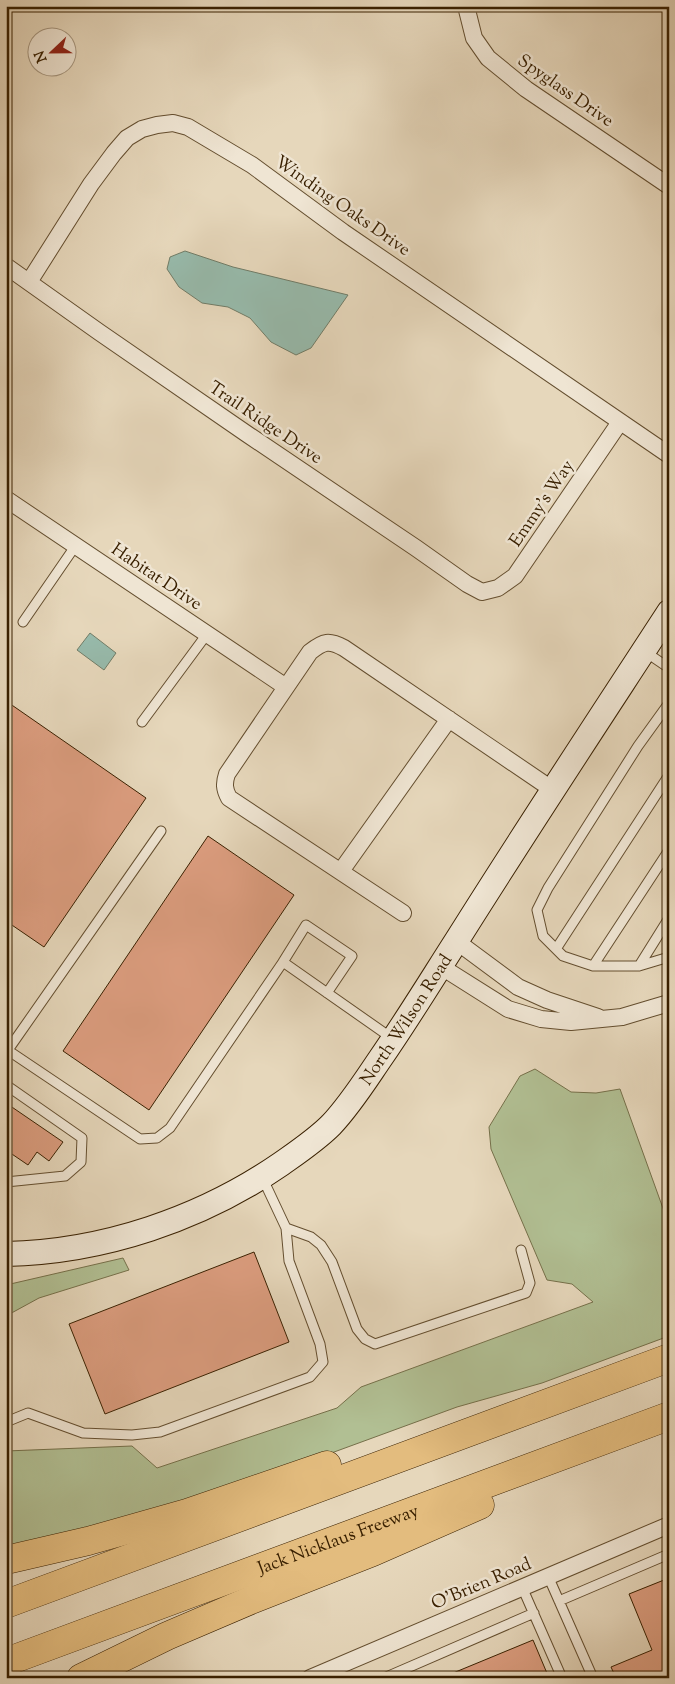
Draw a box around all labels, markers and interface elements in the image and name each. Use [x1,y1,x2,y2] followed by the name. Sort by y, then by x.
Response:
[28,28,78,78] north arrow
[30,47,53,65] text: N
[511,49,618,134] street label: Spyglass Drive
[269,150,415,263] street label: Winding Oaks Drive
[203,376,327,471] street label: Trail Ridge Drive
[504,455,581,553] street label: Emmy's Way
[105,538,207,618] street label: Habitat Drive
[355,950,460,1091] street label: North Wilson Road
[253,1499,423,1583] street label: Jack Nicklaus Freeway
[428,1552,536,1618] street label: O'Brien Road

